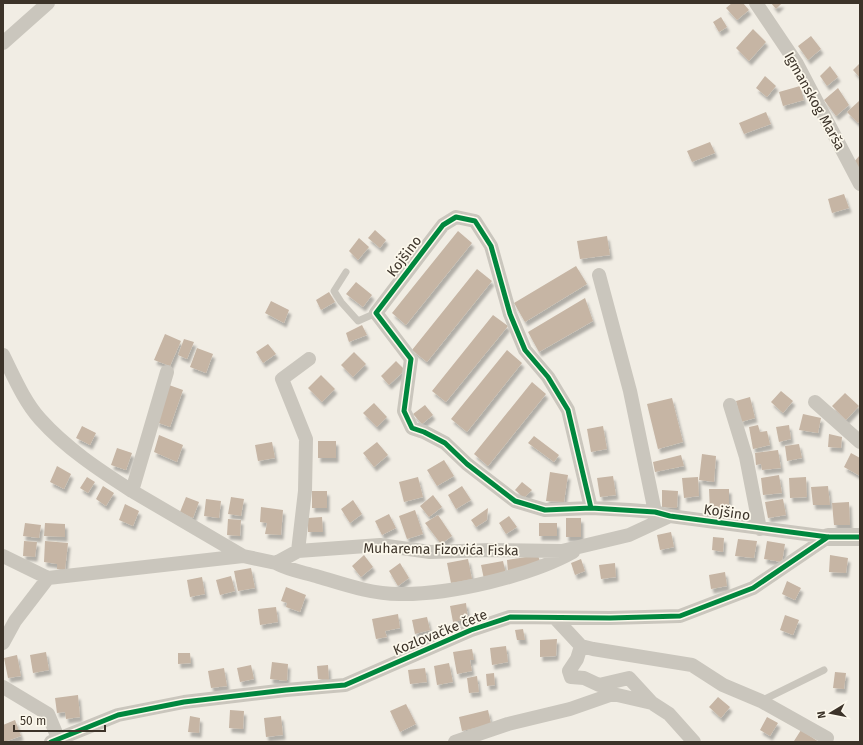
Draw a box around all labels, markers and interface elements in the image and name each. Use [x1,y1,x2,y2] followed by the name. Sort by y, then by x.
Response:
[781,49,849,153] street label: Igmanskog Marša
[383,232,425,280] street label: Kojšino
[702,501,751,524] street label: Kojšino
[363,540,519,559] street label: Muharema Fizovića Fiska
[391,606,490,659] street label: Kozlovačke čete
[811,693,851,733] north arrow
[14,707,105,733] scale bar
[815,710,829,719] text: N
[20,714,46,728] text: 50 m

